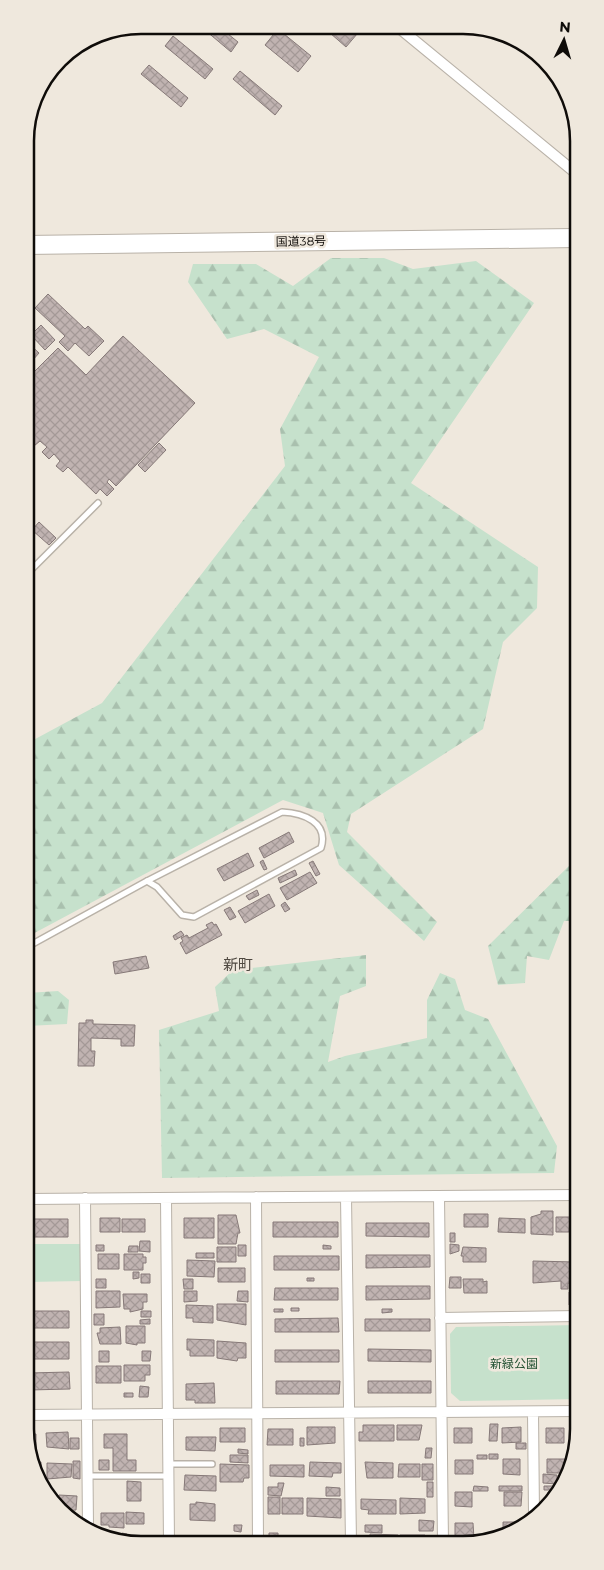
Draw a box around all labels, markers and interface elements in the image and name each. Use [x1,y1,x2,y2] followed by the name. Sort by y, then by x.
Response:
[539,15,589,65] north arrow
[559,18,572,37] text: N
[276,233,326,249] street label: 国道38号
[223,955,253,974] district label: 新町
[490,1356,538,1371] park label: 新緑公園

